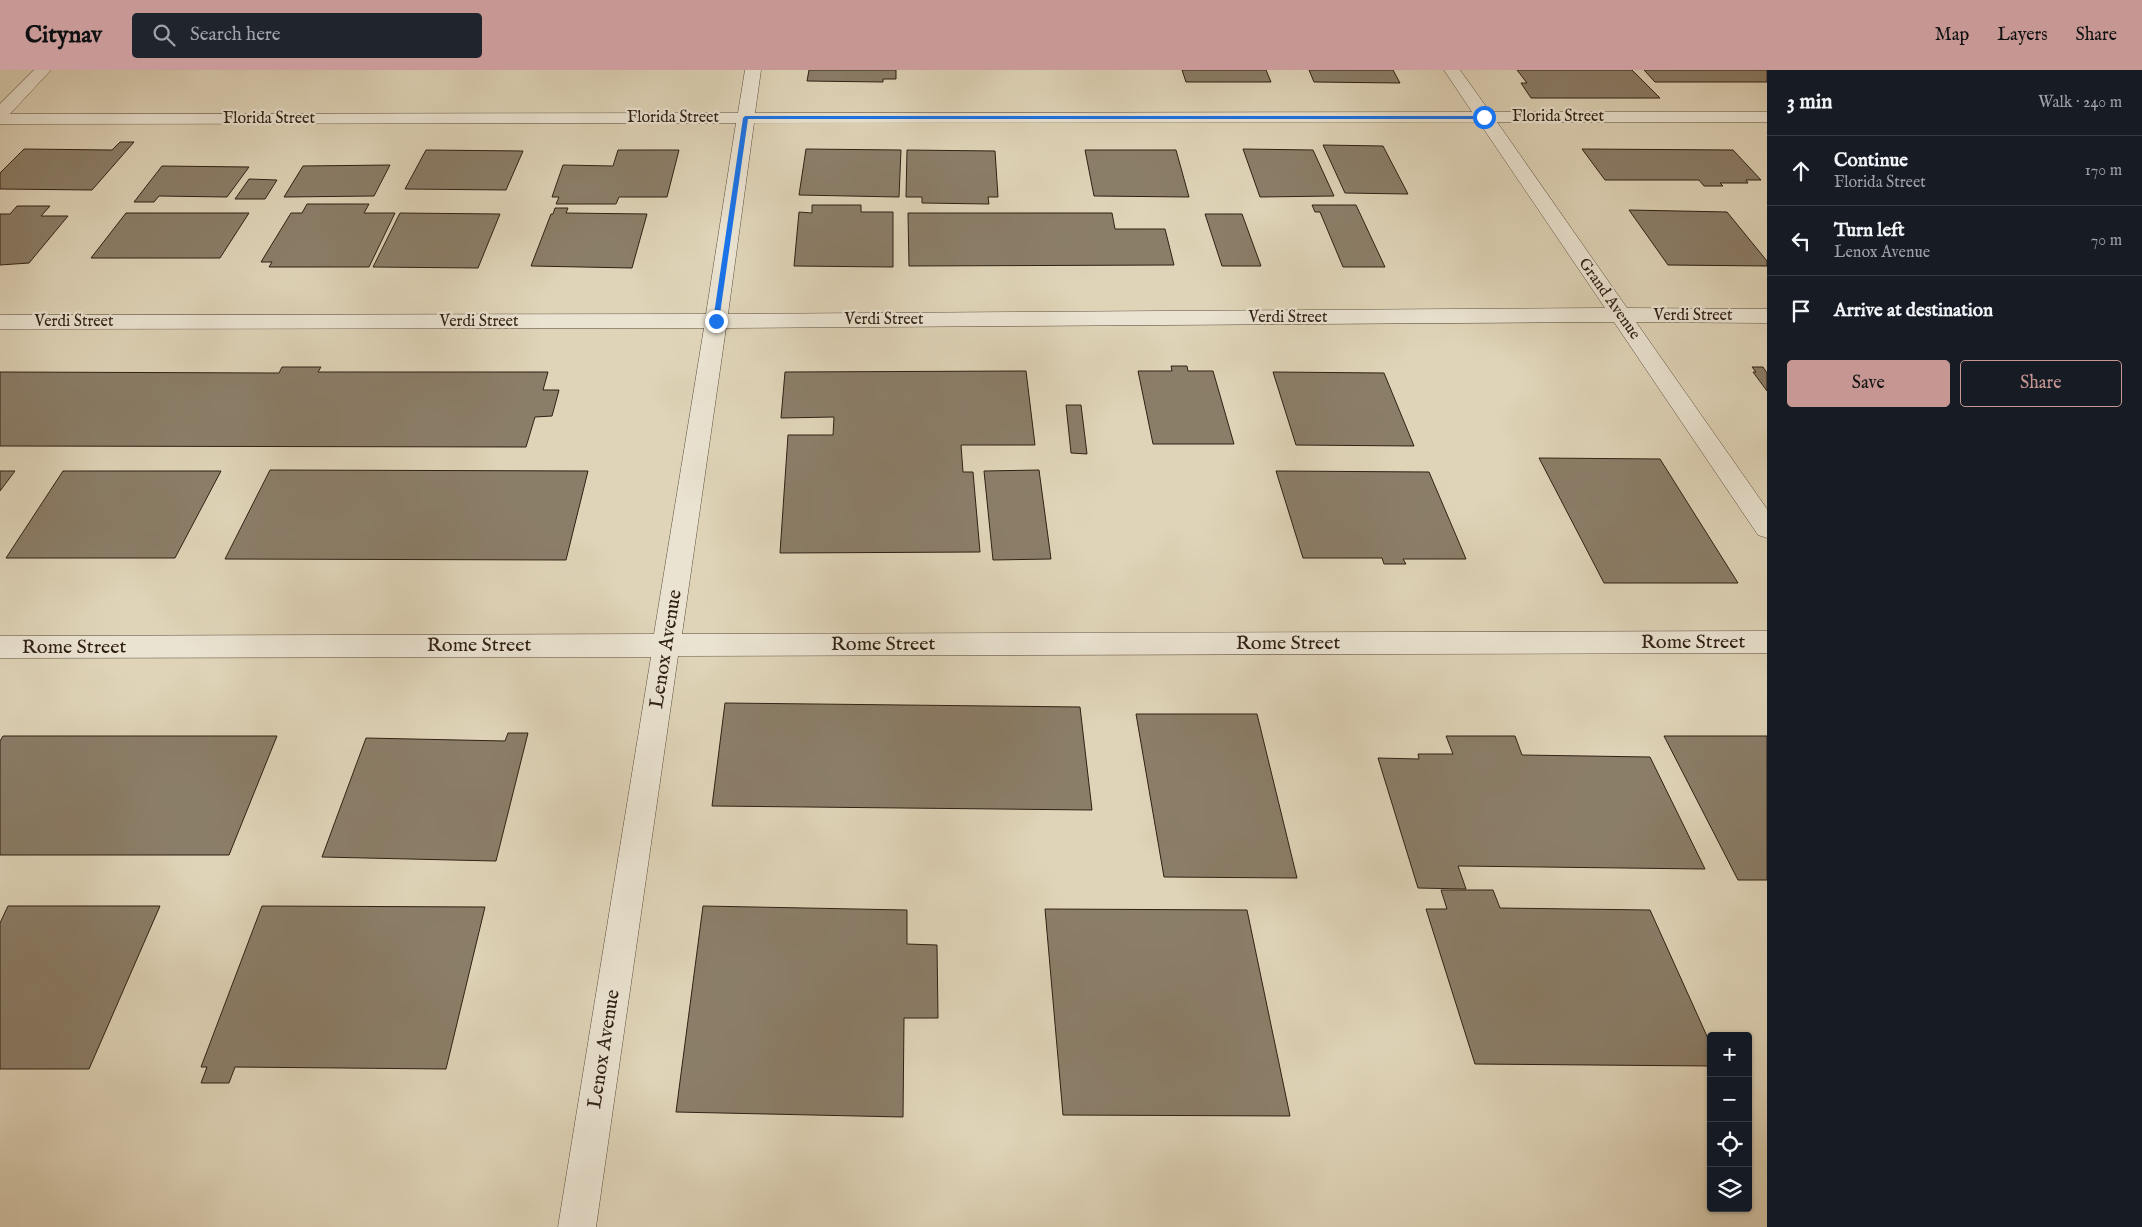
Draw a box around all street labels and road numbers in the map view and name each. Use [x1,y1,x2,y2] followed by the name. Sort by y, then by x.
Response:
[1512,107,1604,127] street label: Florida Street
[627,108,719,128] street label: Florida Street
[223,109,315,129] street label: Florida Street
[1574,254,1644,344] street label: Grand Avenue
[1653,306,1733,326] street label: Verdi Street
[1248,308,1328,328] street label: Verdi Street
[844,310,924,330] street label: Verdi Street
[34,312,114,332] street label: Verdi Street
[439,312,519,332] street label: Verdi Street
[644,588,688,710] street label: Lenox Avenue
[1641,630,1745,655] street label: Rome Street
[1236,631,1340,656] street label: Rome Street
[831,632,935,657] street label: Rome Street
[427,633,531,658] street label: Rome Street
[22,635,126,660] street label: Rome Street
[582,988,626,1110] street label: Lenox Avenue

